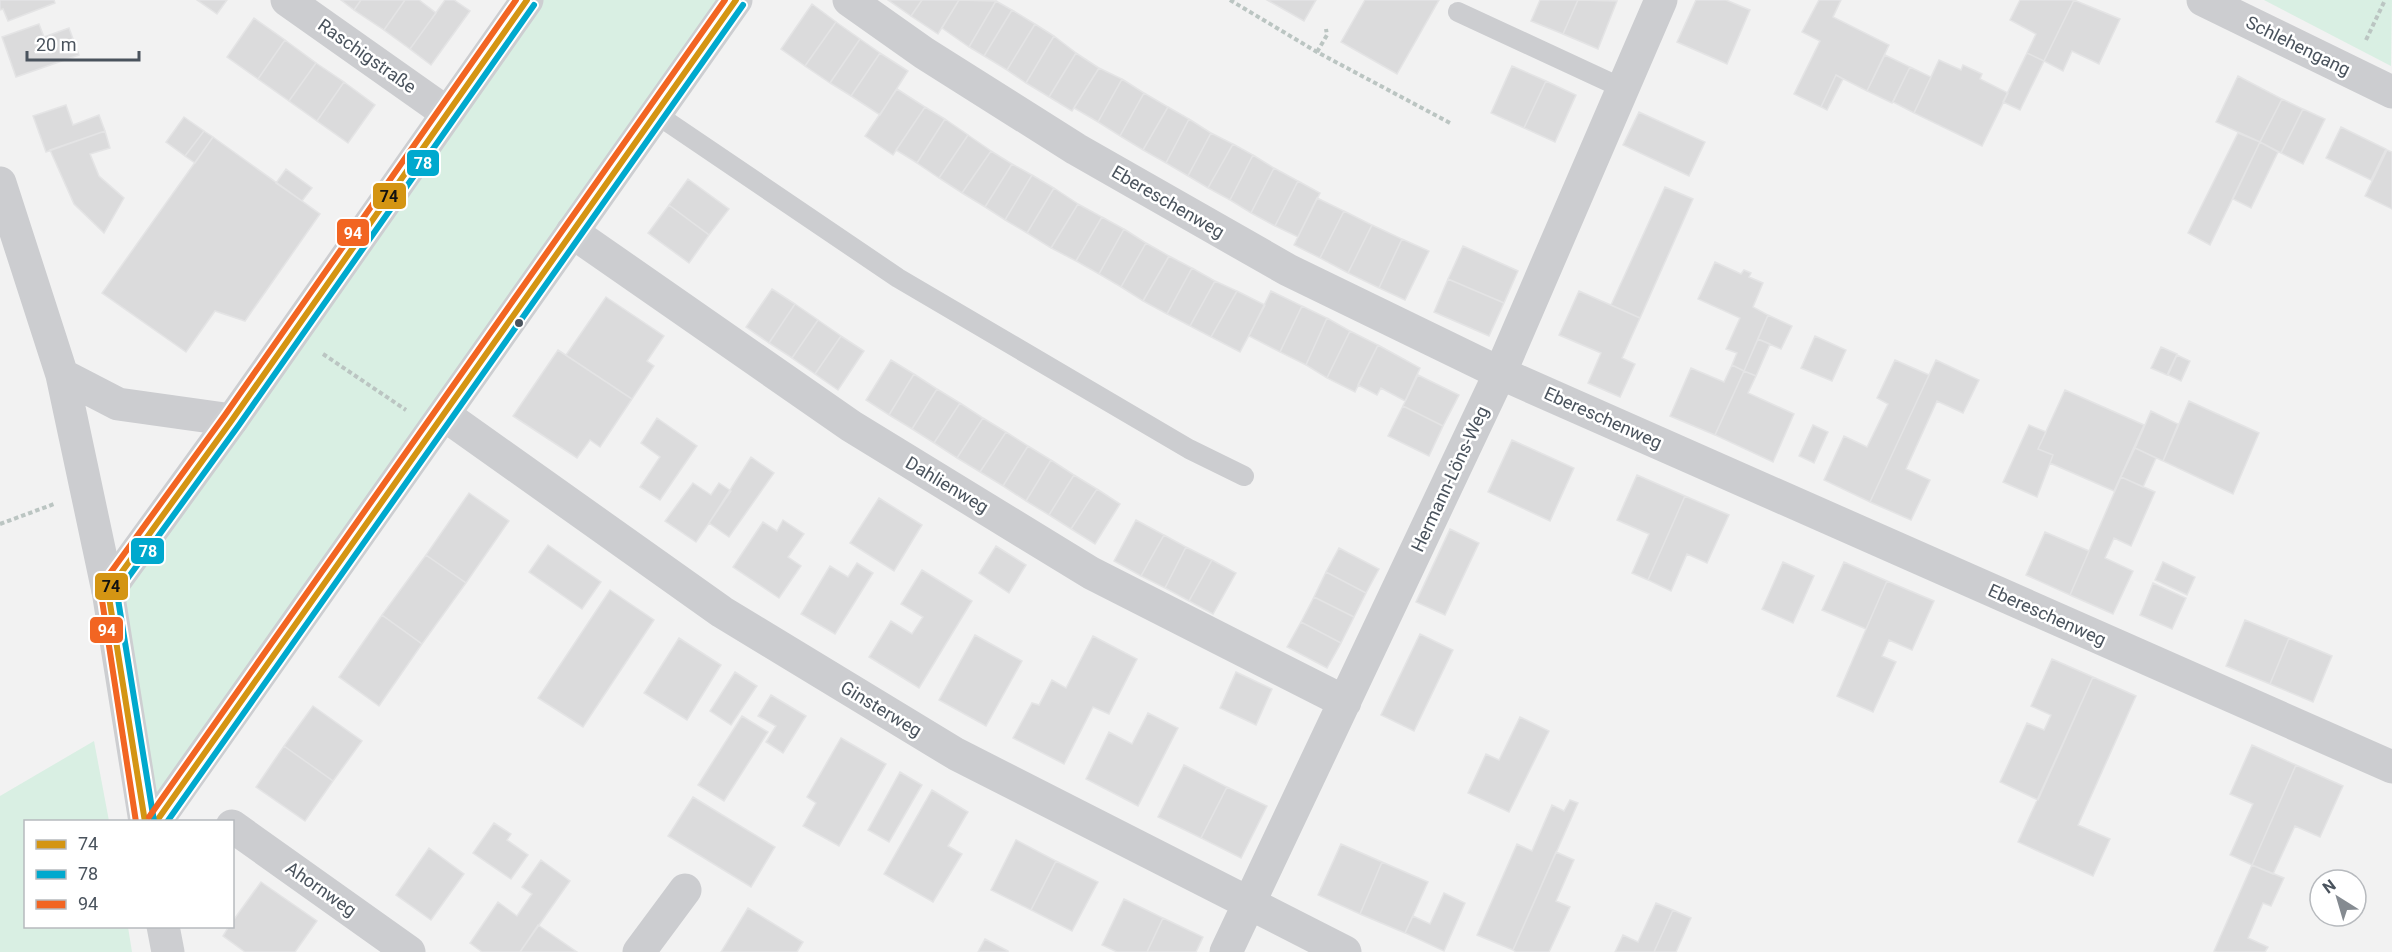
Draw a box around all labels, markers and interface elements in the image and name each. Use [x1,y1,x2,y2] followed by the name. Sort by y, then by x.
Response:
[2243,11,2354,80] street label: Schlehengang
[314,14,420,97] street label: Raschigstraße
[27,24,140,62] scale bar
[36,34,76,55] text: 20 m
[406,149,440,177] line badge: 78
[414,154,432,173] text: 78
[1108,161,1228,242] street label: Ebereschenweg
[372,182,407,210] line badge: 74
[380,187,398,206] text: 74
[336,218,370,247] line badge: 94
[344,224,362,243] text: 94
[513,317,525,329] unlabelled marker
[1541,382,1665,453] street label: Ebereschenweg
[1407,403,1493,555] street label: Hermann-Löns-Weg
[902,452,992,518] street label: Dahlienweg
[130,537,165,565] line badge: 78
[139,542,157,561] text: 78
[94,572,129,601] line badge: 74
[102,577,120,596] text: 74
[1985,579,2109,650] street label: Ebereschenweg
[89,616,124,644] line badge: 94
[98,621,116,640] text: 94
[837,676,926,741] street label: Ginsterweg
[24,820,234,928] legend
[78,833,98,854] text: 74
[282,857,361,920] street label: Ahornweg
[78,863,98,884] text: 78
[2308,868,2368,928] north arrow
[2319,875,2340,897] text: N
[78,893,98,914] text: 94

